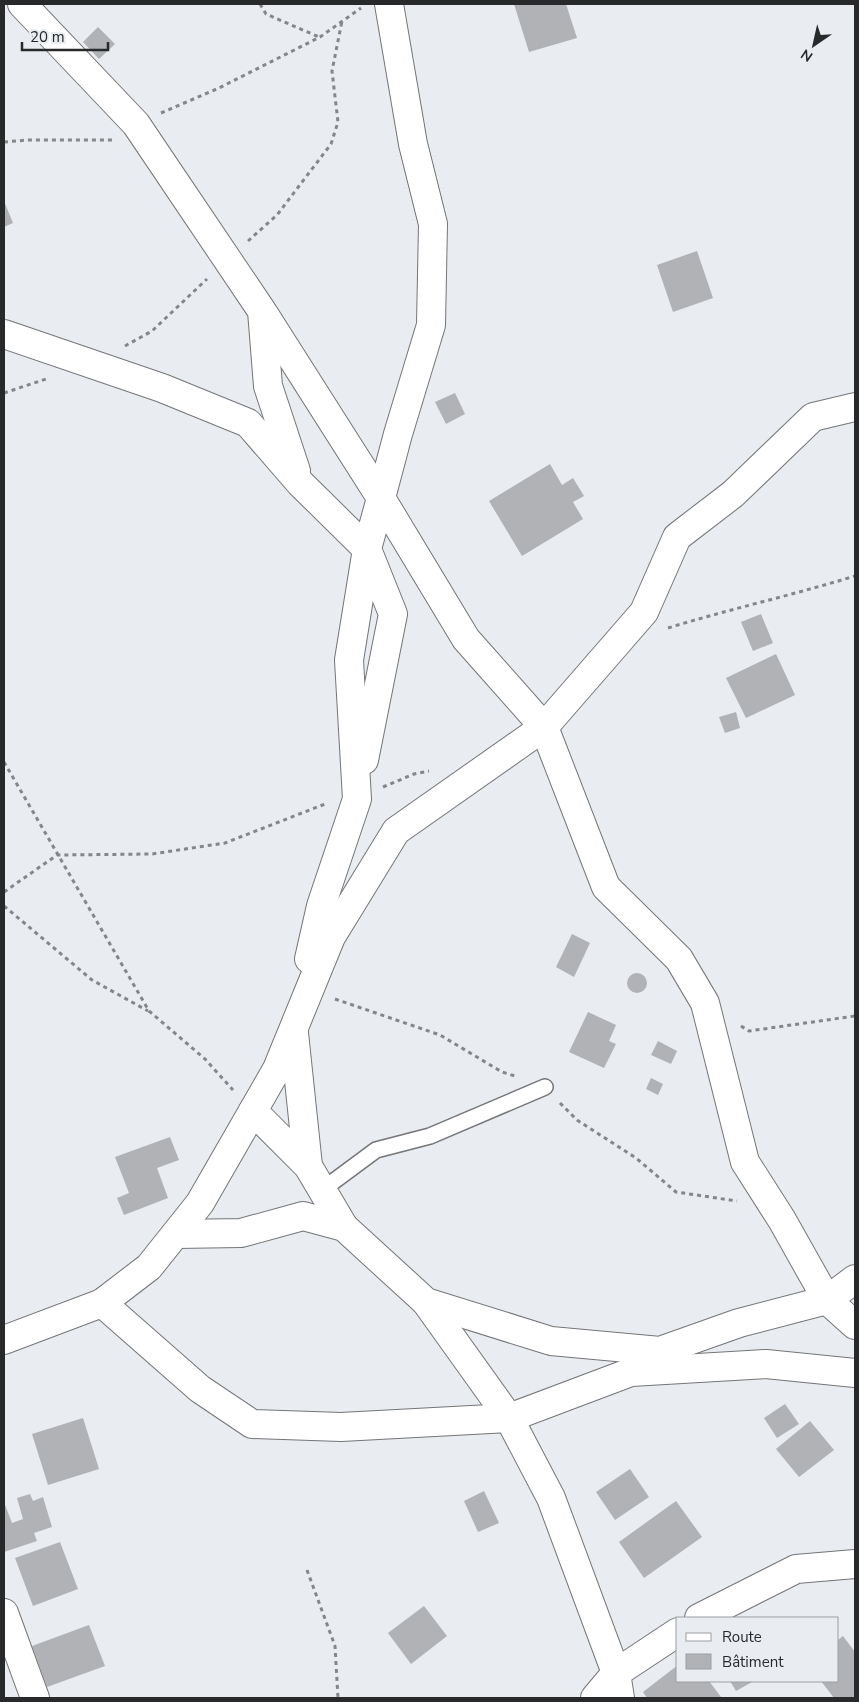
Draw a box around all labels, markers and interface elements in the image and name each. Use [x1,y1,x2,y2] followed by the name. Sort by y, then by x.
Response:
[22,20,109,52] scale bar
[789,20,839,70] north arrow
[30,27,65,47] text: 20 m
[797,45,817,66] text: N
[676,1617,839,1682] legend
[722,1627,762,1647] text: Route
[722,1652,784,1672] text: Bâtiment

